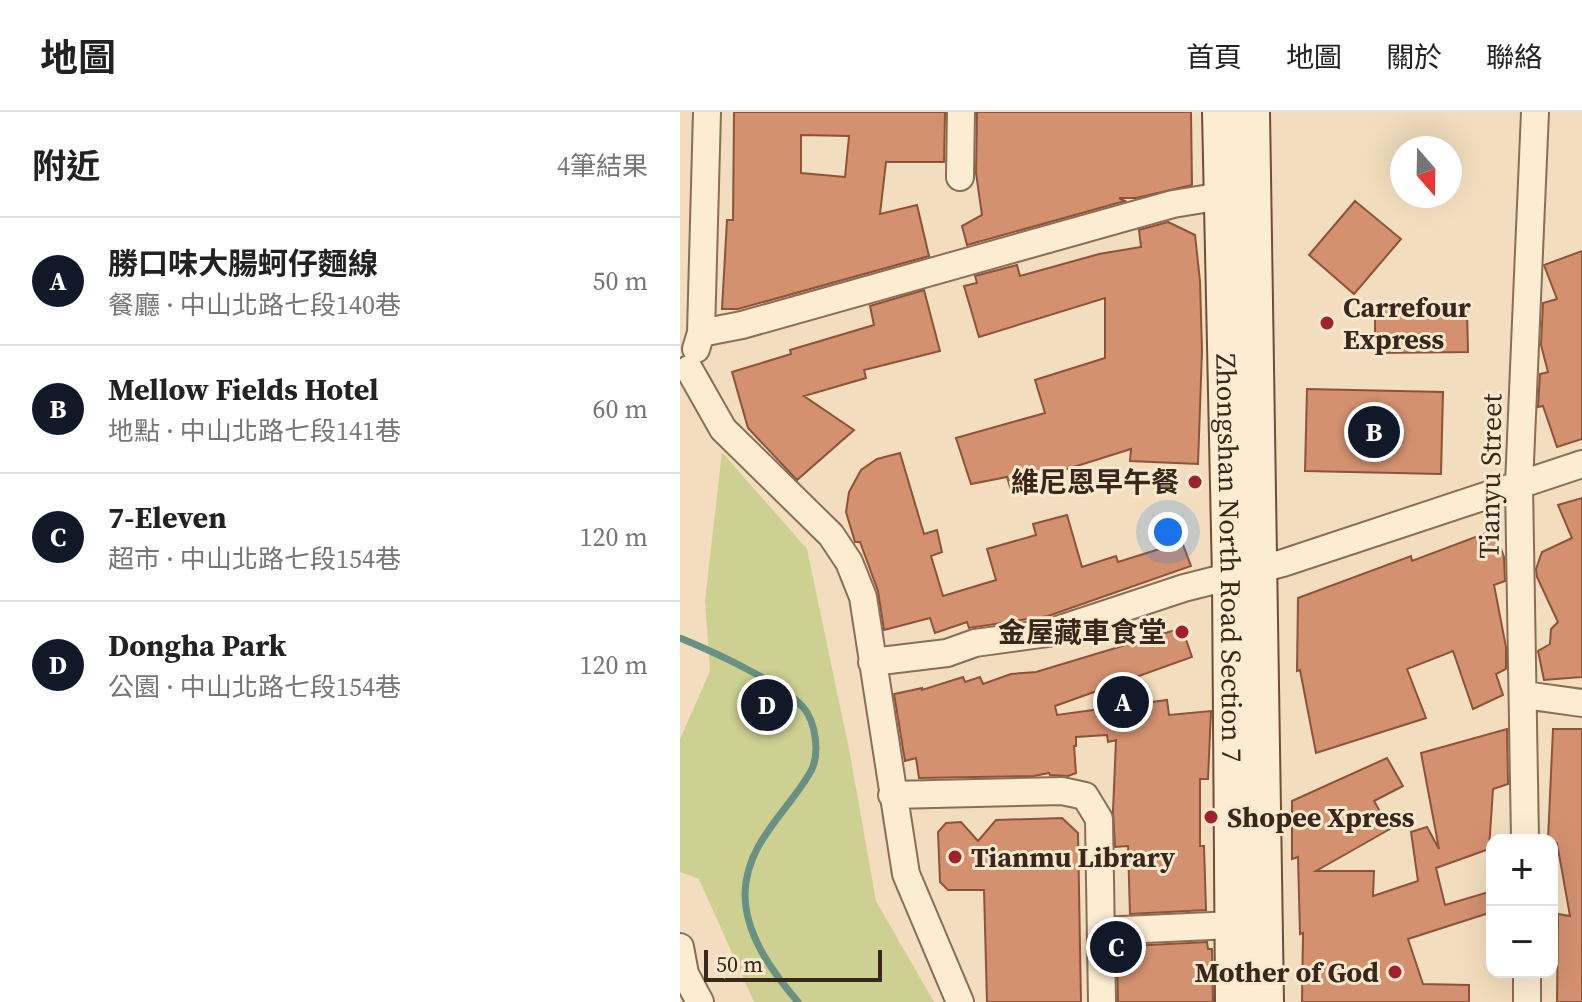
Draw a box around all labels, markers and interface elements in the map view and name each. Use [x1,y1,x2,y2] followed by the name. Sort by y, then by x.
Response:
[40,32,116,84] text: 地圖
[1186,38,1242,76] text: 首頁
[1286,38,1342,76] text: 地圖
[1386,38,1442,76] text: 關於
[1486,38,1542,76] text: 聯絡
[1390,136,1462,208] north arrow
[32,143,100,189] text: 附近
[557,148,648,184] text: 4筆結果
[108,243,378,284] text: 勝口味大腸蚵仔麵線
[49,263,67,299] text: A
[593,263,648,299] text: 50 m
[108,287,401,323] text: 餐廳 · 中山北路七段140巷
[1343,288,1471,358] place label: Carrefour Express
[1318,314,1336,332] marker: Carrefour Express
[1207,353,1251,762] street label: Zhongshan North Road Section 7
[108,369,379,410] text: Mellow Fields Hotel
[50,391,66,427] text: B
[593,391,648,427] text: 60 m
[1470,392,1510,559] street label: Tianyu Street
[1348,402,1400,462] pin: B
[108,413,401,449] text: 地點 · 中山北路七段141巷
[1011,463,1179,501] place label: 維尼恩早午餐
[1186,473,1204,491] marker: 維尼恩早午餐
[108,497,227,538] text: 7-Eleven
[1148,512,1188,552] your location
[50,519,66,555] text: C
[580,519,648,555] text: 120 m
[108,541,401,577] text: 超市 · 中山北路七段154巷
[998,613,1166,651] place label: 金屋藏車食堂
[1173,623,1191,641] marker: 金屋藏車食堂
[108,625,286,666] text: Dongha Park
[49,647,67,683] text: D
[580,647,648,683] text: 120 m
[108,669,401,705] text: 公園 · 中山北路七段154巷
[1097,672,1149,732] pin: A
[741,675,793,735] pin: D
[1227,798,1415,836] place label: Shopee Xpress
[1202,808,1220,826] marker: Shopee Xpress
[1486,834,1558,978] map controls
[1486,834,1558,906] button: +
[971,838,1175,876] place label: Tianmu Library
[946,848,964,866] marker: Tianmu Library
[1486,906,1558,978] button: −
[1090,917,1142,977] pin: C
[704,946,882,982] scale bar
[716,949,763,979] text: 50 m
[1195,953,1379,991] place label: Mother of God
[1386,963,1404,981] marker: Mother of God

